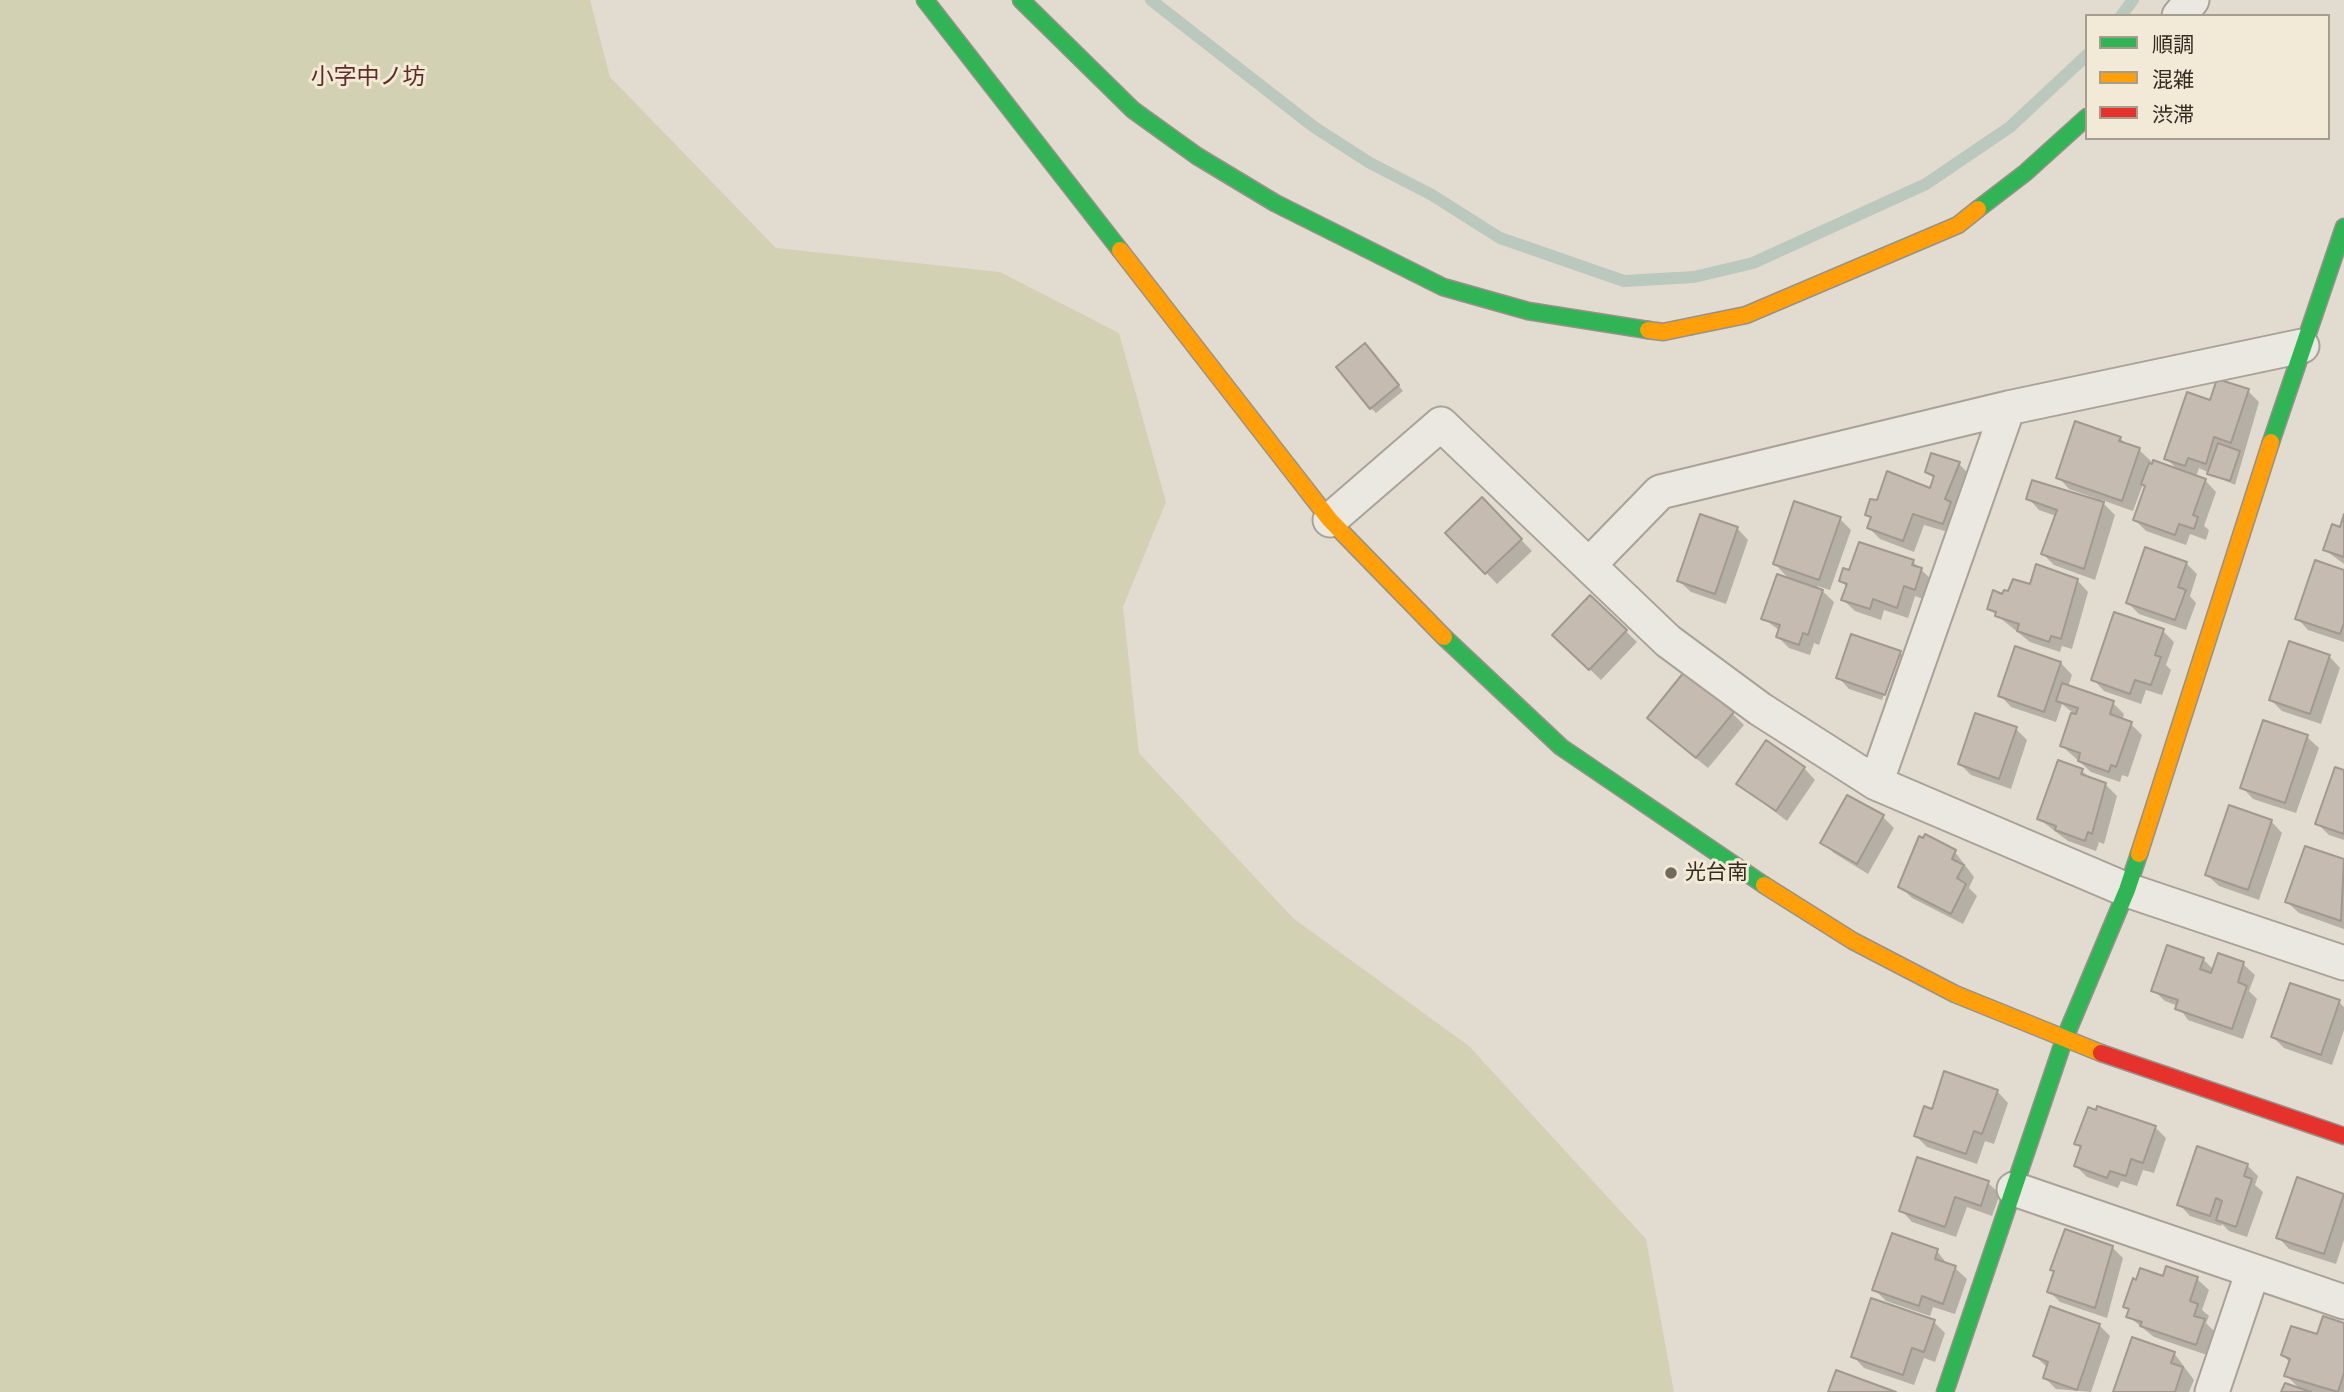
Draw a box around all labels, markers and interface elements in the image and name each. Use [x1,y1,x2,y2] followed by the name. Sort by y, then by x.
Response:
[2085,14,2330,140] legend
[2152,30,2194,58] text: 順調
[311,63,425,91] district label: 小字中ノ坊
[2152,65,2194,93] text: 混雑
[2152,100,2194,128] text: 渋滞
[1685,860,1748,886] place label: 光台南
[1663,865,1679,881] marker: 光台南

